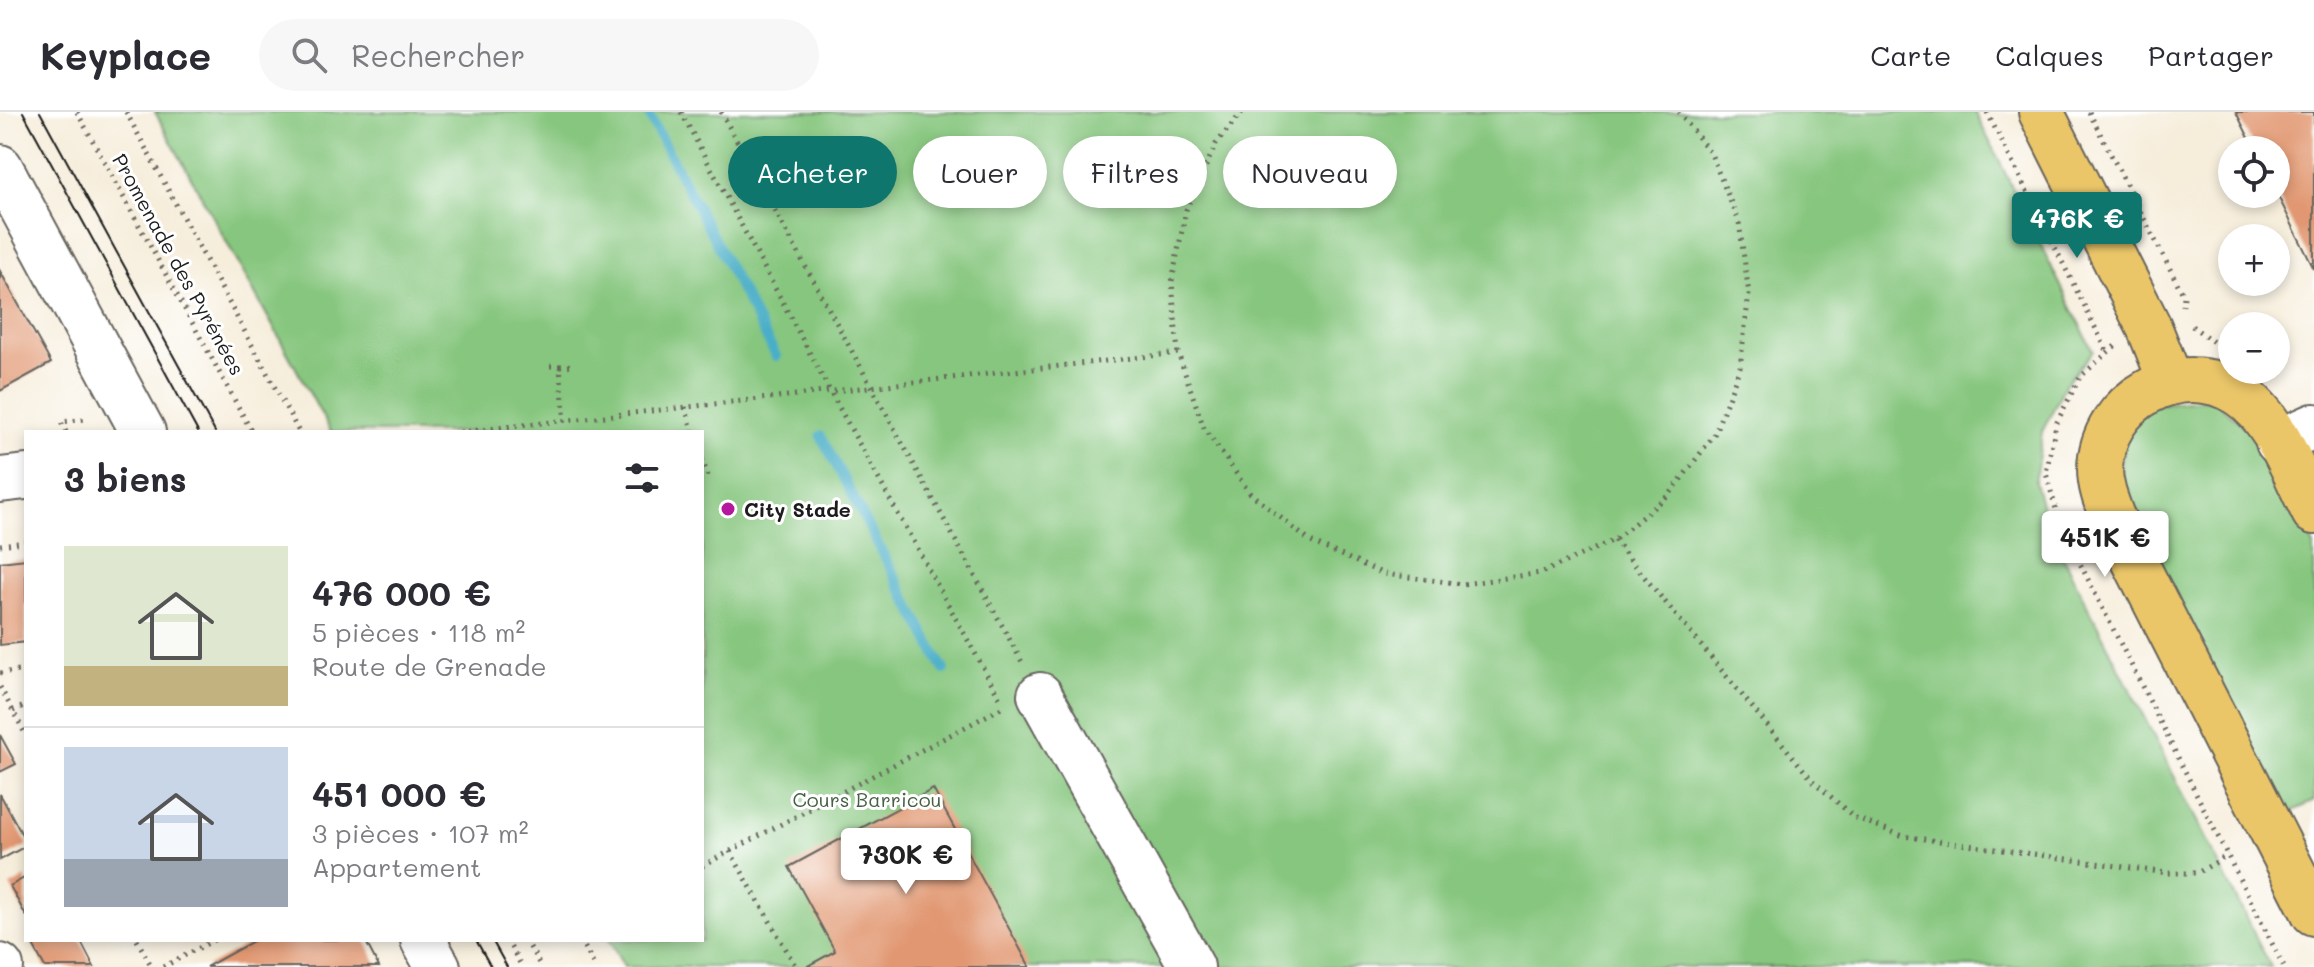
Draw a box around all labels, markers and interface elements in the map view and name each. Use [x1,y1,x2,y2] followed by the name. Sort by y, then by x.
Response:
[259,19,819,91] search box
[40,30,211,80] text: Keyplace
[287,33,331,77] icon: search
[351,35,525,75] text: Rechercher
[1870,37,1951,73] text: Carte
[1995,37,2104,73] text: Calques
[2148,37,2274,73] text: Partager
[728,136,897,208] chip: Acheter
[913,136,1047,208] chip: Louer
[1063,136,1207,208] chip: Filtres
[1223,136,1397,208] chip: Nouveau
[2218,136,2290,384] map controls
[2218,136,2290,208] button: locate
[107,149,251,379] street label: Promenade des Pyrénées
[2012,192,2142,260] pin: 476K €
[2030,201,2124,235] text: 476K €
[2218,224,2290,296] button: +
[2218,312,2290,384] button: −
[64,456,187,501] text: 3 biens
[620,456,664,500] icon: filters
[744,496,851,522] place label: City Stade
[719,500,737,518] marker: City Stade
[2040,511,2170,579] pin: 451K €
[2060,520,2150,554] text: 451K €
[312,570,491,615] text: 476 000 €
[128,578,224,674] icon: home
[312,615,525,649] text: 5 pièces · 118 m²
[312,649,547,683] text: Route de Grenade
[312,771,486,816] text: 451 000 €
[128,779,224,875] icon: home
[793,786,941,812] park label: Cours Barricou
[312,816,529,850] text: 3 pièces · 107 m²
[841,828,971,896] pin: 730K €
[859,837,953,871] text: 730K €
[312,850,482,884] text: Appartement

